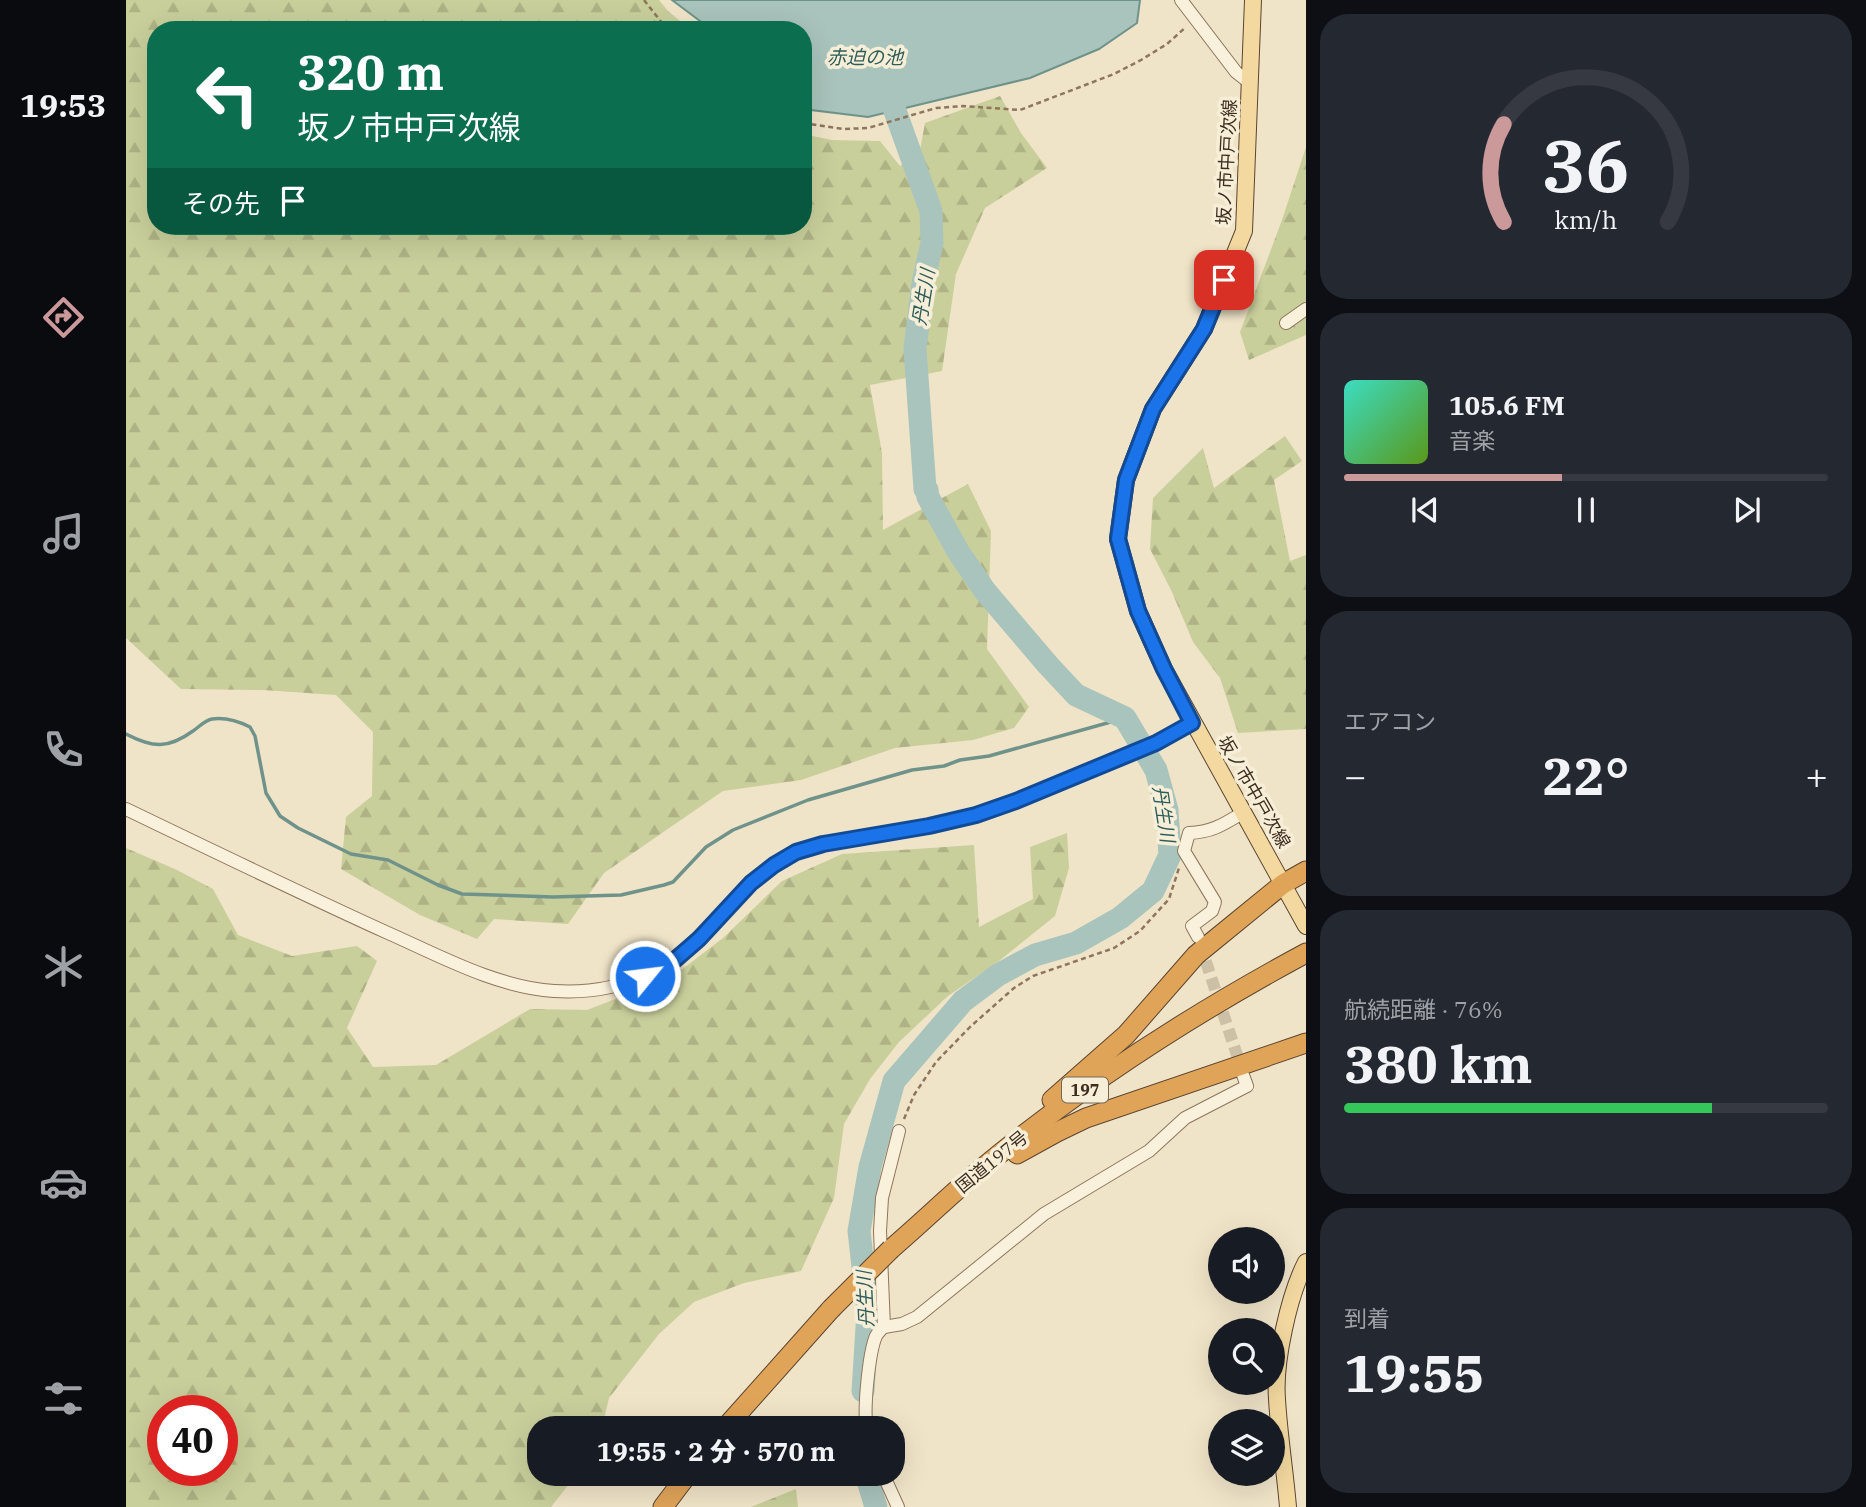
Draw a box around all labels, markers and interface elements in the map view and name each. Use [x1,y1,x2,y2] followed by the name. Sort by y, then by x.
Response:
[297,40,444,103] text: 320 m
[827,45,905,69] water label: 赤迫の池
[182,49,273,140] icon: left
[20,84,106,126] text: 19:53
[1212,98,1241,225] street label: 坂ノ市中戸次線
[297,106,521,148] text: 坂ノ市中戸次線
[1542,118,1630,213] text: 36
[274,182,312,220] icon: arrive
[182,186,260,220] text: その先
[1554,203,1618,236] text: km/h
[1194,250,1254,310] pin
[1205,261,1243,299] icon: arrive
[907,265,940,327] water label: 丹生川
[39,293,88,342] icon: directions
[1449,388,1565,422] text: 105.6 FM
[1449,425,1495,455] text: 音楽
[1406,491,1444,529] icon: previous
[1567,491,1605,529] icon: pause
[1728,491,1766,529] icon: next
[39,509,88,558] icon: music
[1344,706,1436,736] text: エアコン
[39,725,88,774] icon: phone
[1213,731,1296,852] street label: 坂ノ市中戸次線
[1543,742,1629,809] text: 22°
[1344,751,1367,800] text: −
[1805,751,1828,800] text: +
[1148,784,1181,846] water label: 丹生川
[608,939,682,1013] position arrow
[39,942,88,991] icon: climate
[1344,994,1503,1024] text: 航続距離 · 76%
[1344,1030,1533,1097] text: 380 km
[1062,1078,1108,1102] road number: 197
[951,1125,1032,1198] street label: 国道197号
[39,1158,88,1207] icon: car
[1208,1227,1285,1486] map controls
[1208,1227,1285,1304] button: sound
[851,1268,878,1328] water label: 丹生川
[1344,1303,1390,1333] text: 到着
[1208,1318,1285,1395] button: search
[1344,1339,1485,1406] text: 19:55
[39,1374,88,1423] icon: filters
[147,1395,238,1486] speed limit sign: 40
[1208,1409,1285,1486] button: layers
[597,1434,835,1468] text: 19:55 · 2 分 · 570 m

